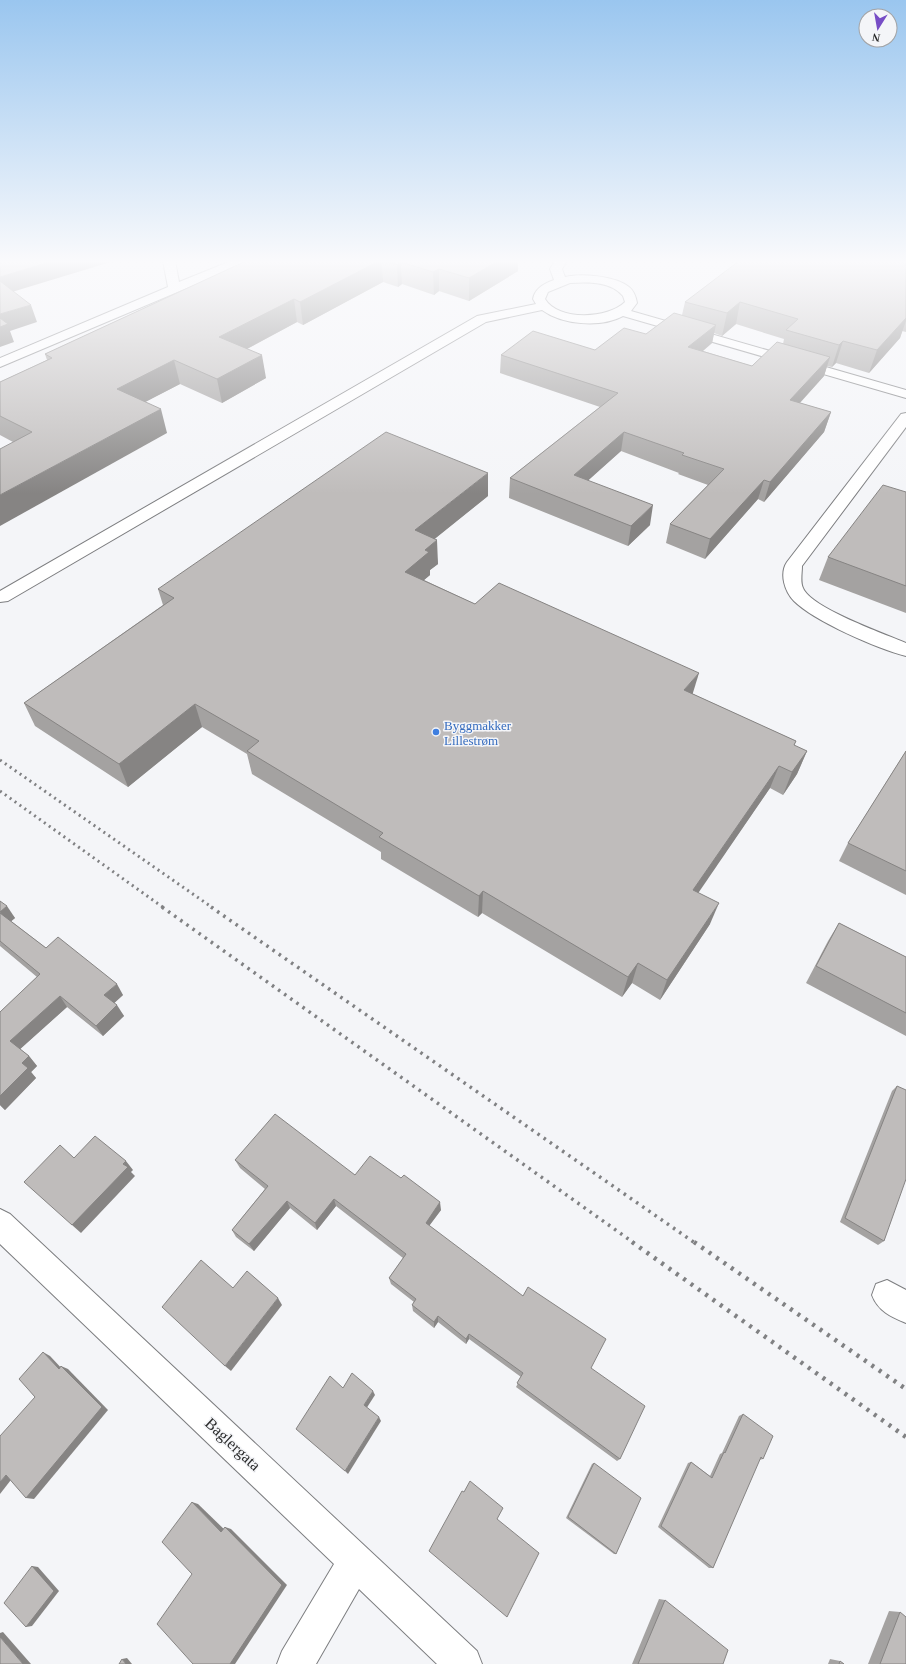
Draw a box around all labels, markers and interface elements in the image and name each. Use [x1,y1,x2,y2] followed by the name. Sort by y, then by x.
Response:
[858,8,898,48] north arrow
[871,31,881,44] text: N
[444,718,512,748] place label: Byggmakker Lillestrøm
[431,727,441,737] marker: Byggmakker Lillestrøm
[201,1414,264,1474] street label: Baglergata

